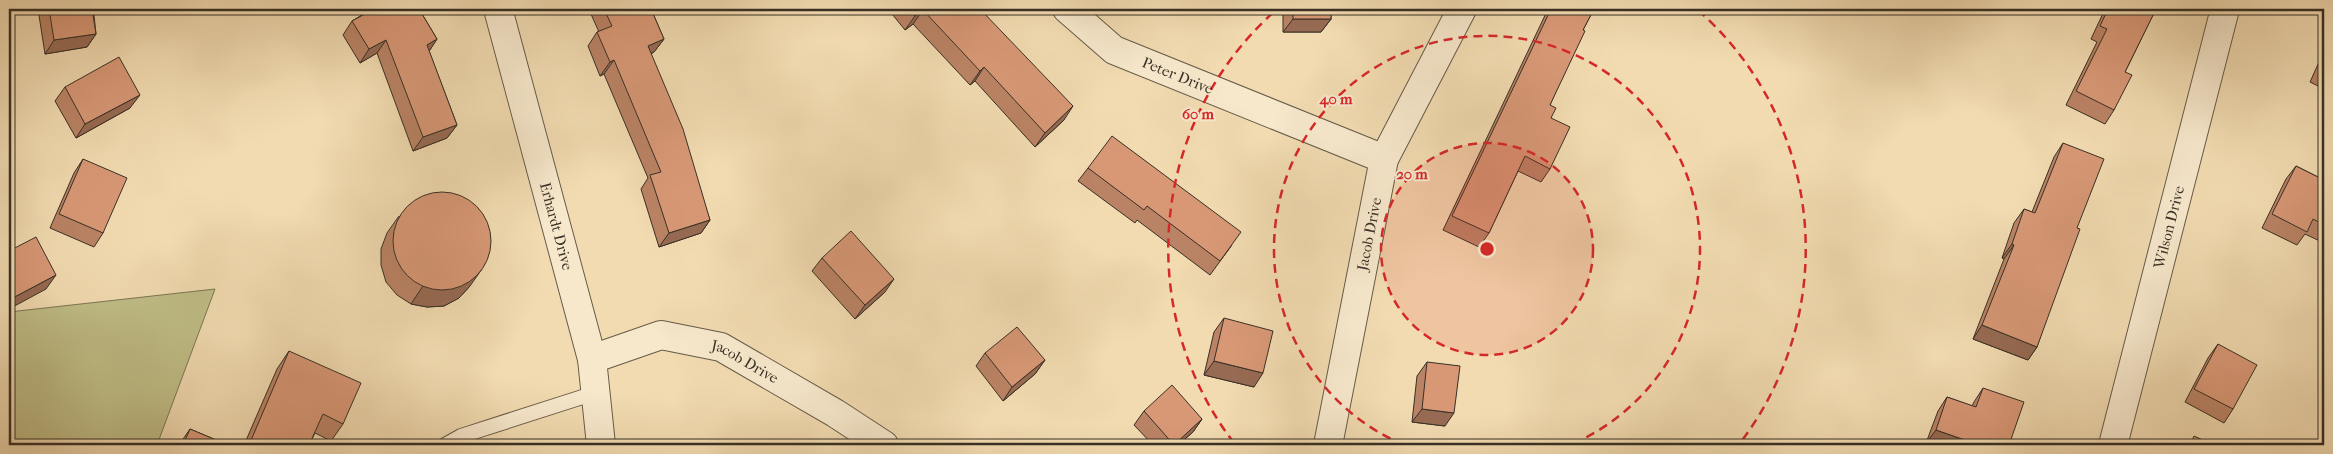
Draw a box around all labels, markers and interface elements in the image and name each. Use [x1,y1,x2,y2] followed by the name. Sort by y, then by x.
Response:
[1139,53,1216,98] street label: Peter Drive
[1319,90,1353,108] text: 40 m
[1182,105,1215,123] text: 60 m
[1396,165,1428,183] text: 20 m
[536,180,577,273] street label: Erhardt Drive
[2149,183,2188,271] street label: Wilson Drive
[1353,195,1385,273] street label: Jacob Drive
[1478,240,1496,258] centre of rings
[709,336,782,388] street label: Jacob Drive

